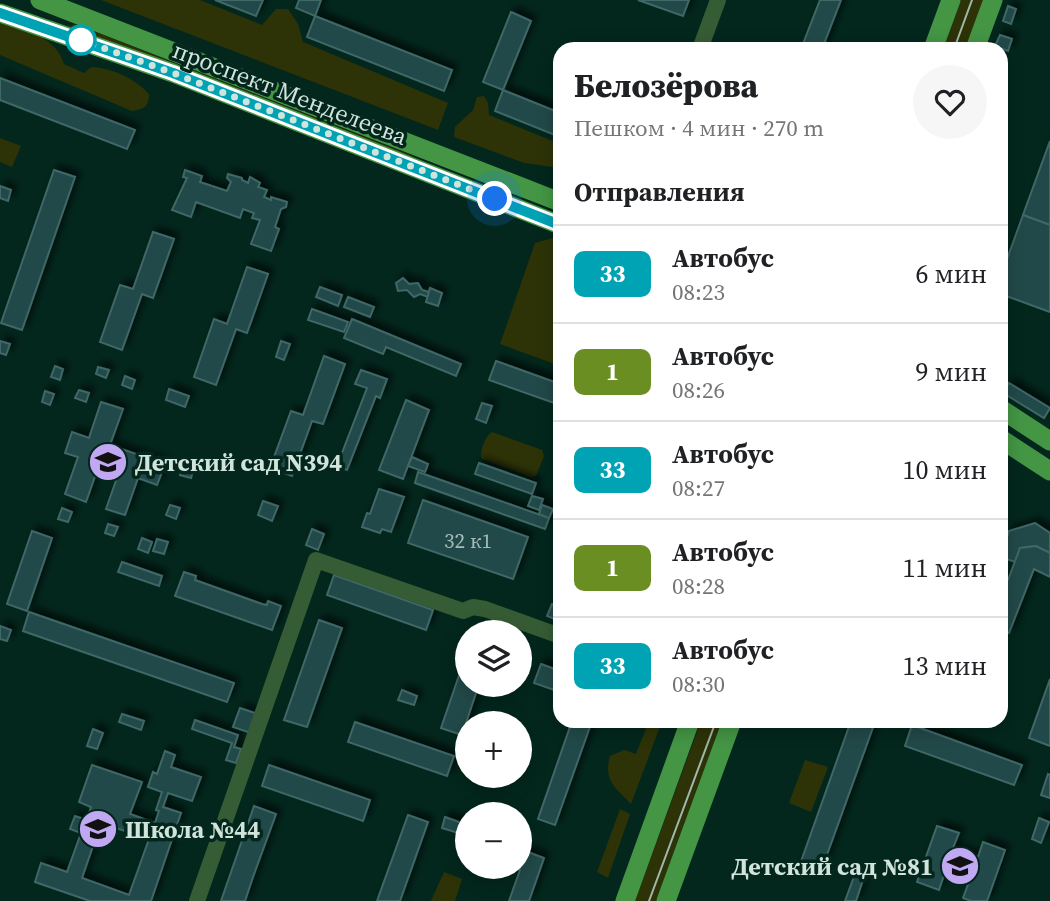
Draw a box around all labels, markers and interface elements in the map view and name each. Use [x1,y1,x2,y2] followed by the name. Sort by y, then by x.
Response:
[66,25,96,55] unlabelled marker
[168,33,413,153] street label: проспект Менделеева
[574,63,758,108] text: Белозёрова
[913,65,987,139] button: heart
[574,112,824,144] text: Пешком · 4 мин · 270 m
[574,174,745,210] text: Отправления
[477,181,512,216] your location
[672,240,774,276] text: Автобус
[915,256,987,292] text: 6 мин
[599,257,626,290] text: 33
[672,276,725,308] text: 08:23
[672,338,774,374] text: Автобус
[915,354,987,390] text: 9 мин
[606,355,619,388] text: 1
[672,374,725,406] text: 08:26
[672,436,774,472] text: Автобус
[87,441,129,483] school or university icon: Детский сад N394
[135,446,342,479] place label: Детский сад N394
[902,452,987,488] text: 10 мин
[599,453,626,486] text: 33
[672,472,725,504] text: 08:27
[444,526,492,555] house number: 32 к1
[672,534,774,570] text: Автобус
[902,550,987,586] text: 11 мин
[606,551,619,584] text: 1
[672,570,725,602] text: 08:28
[455,620,532,879] map controls
[455,620,532,697] button: layers
[672,632,774,668] text: Автобус
[902,648,987,684] text: 13 мин
[599,649,626,682] text: 33
[672,668,725,700] text: 08:30
[455,711,532,788] button: +
[455,802,532,879] button: −
[77,808,119,850] school or university icon: Школа №44
[125,813,260,846] place label: Школа №44
[939,845,981,887] school or university icon: Детский сад №81
[731,850,933,883] place label: Детский сад №81

